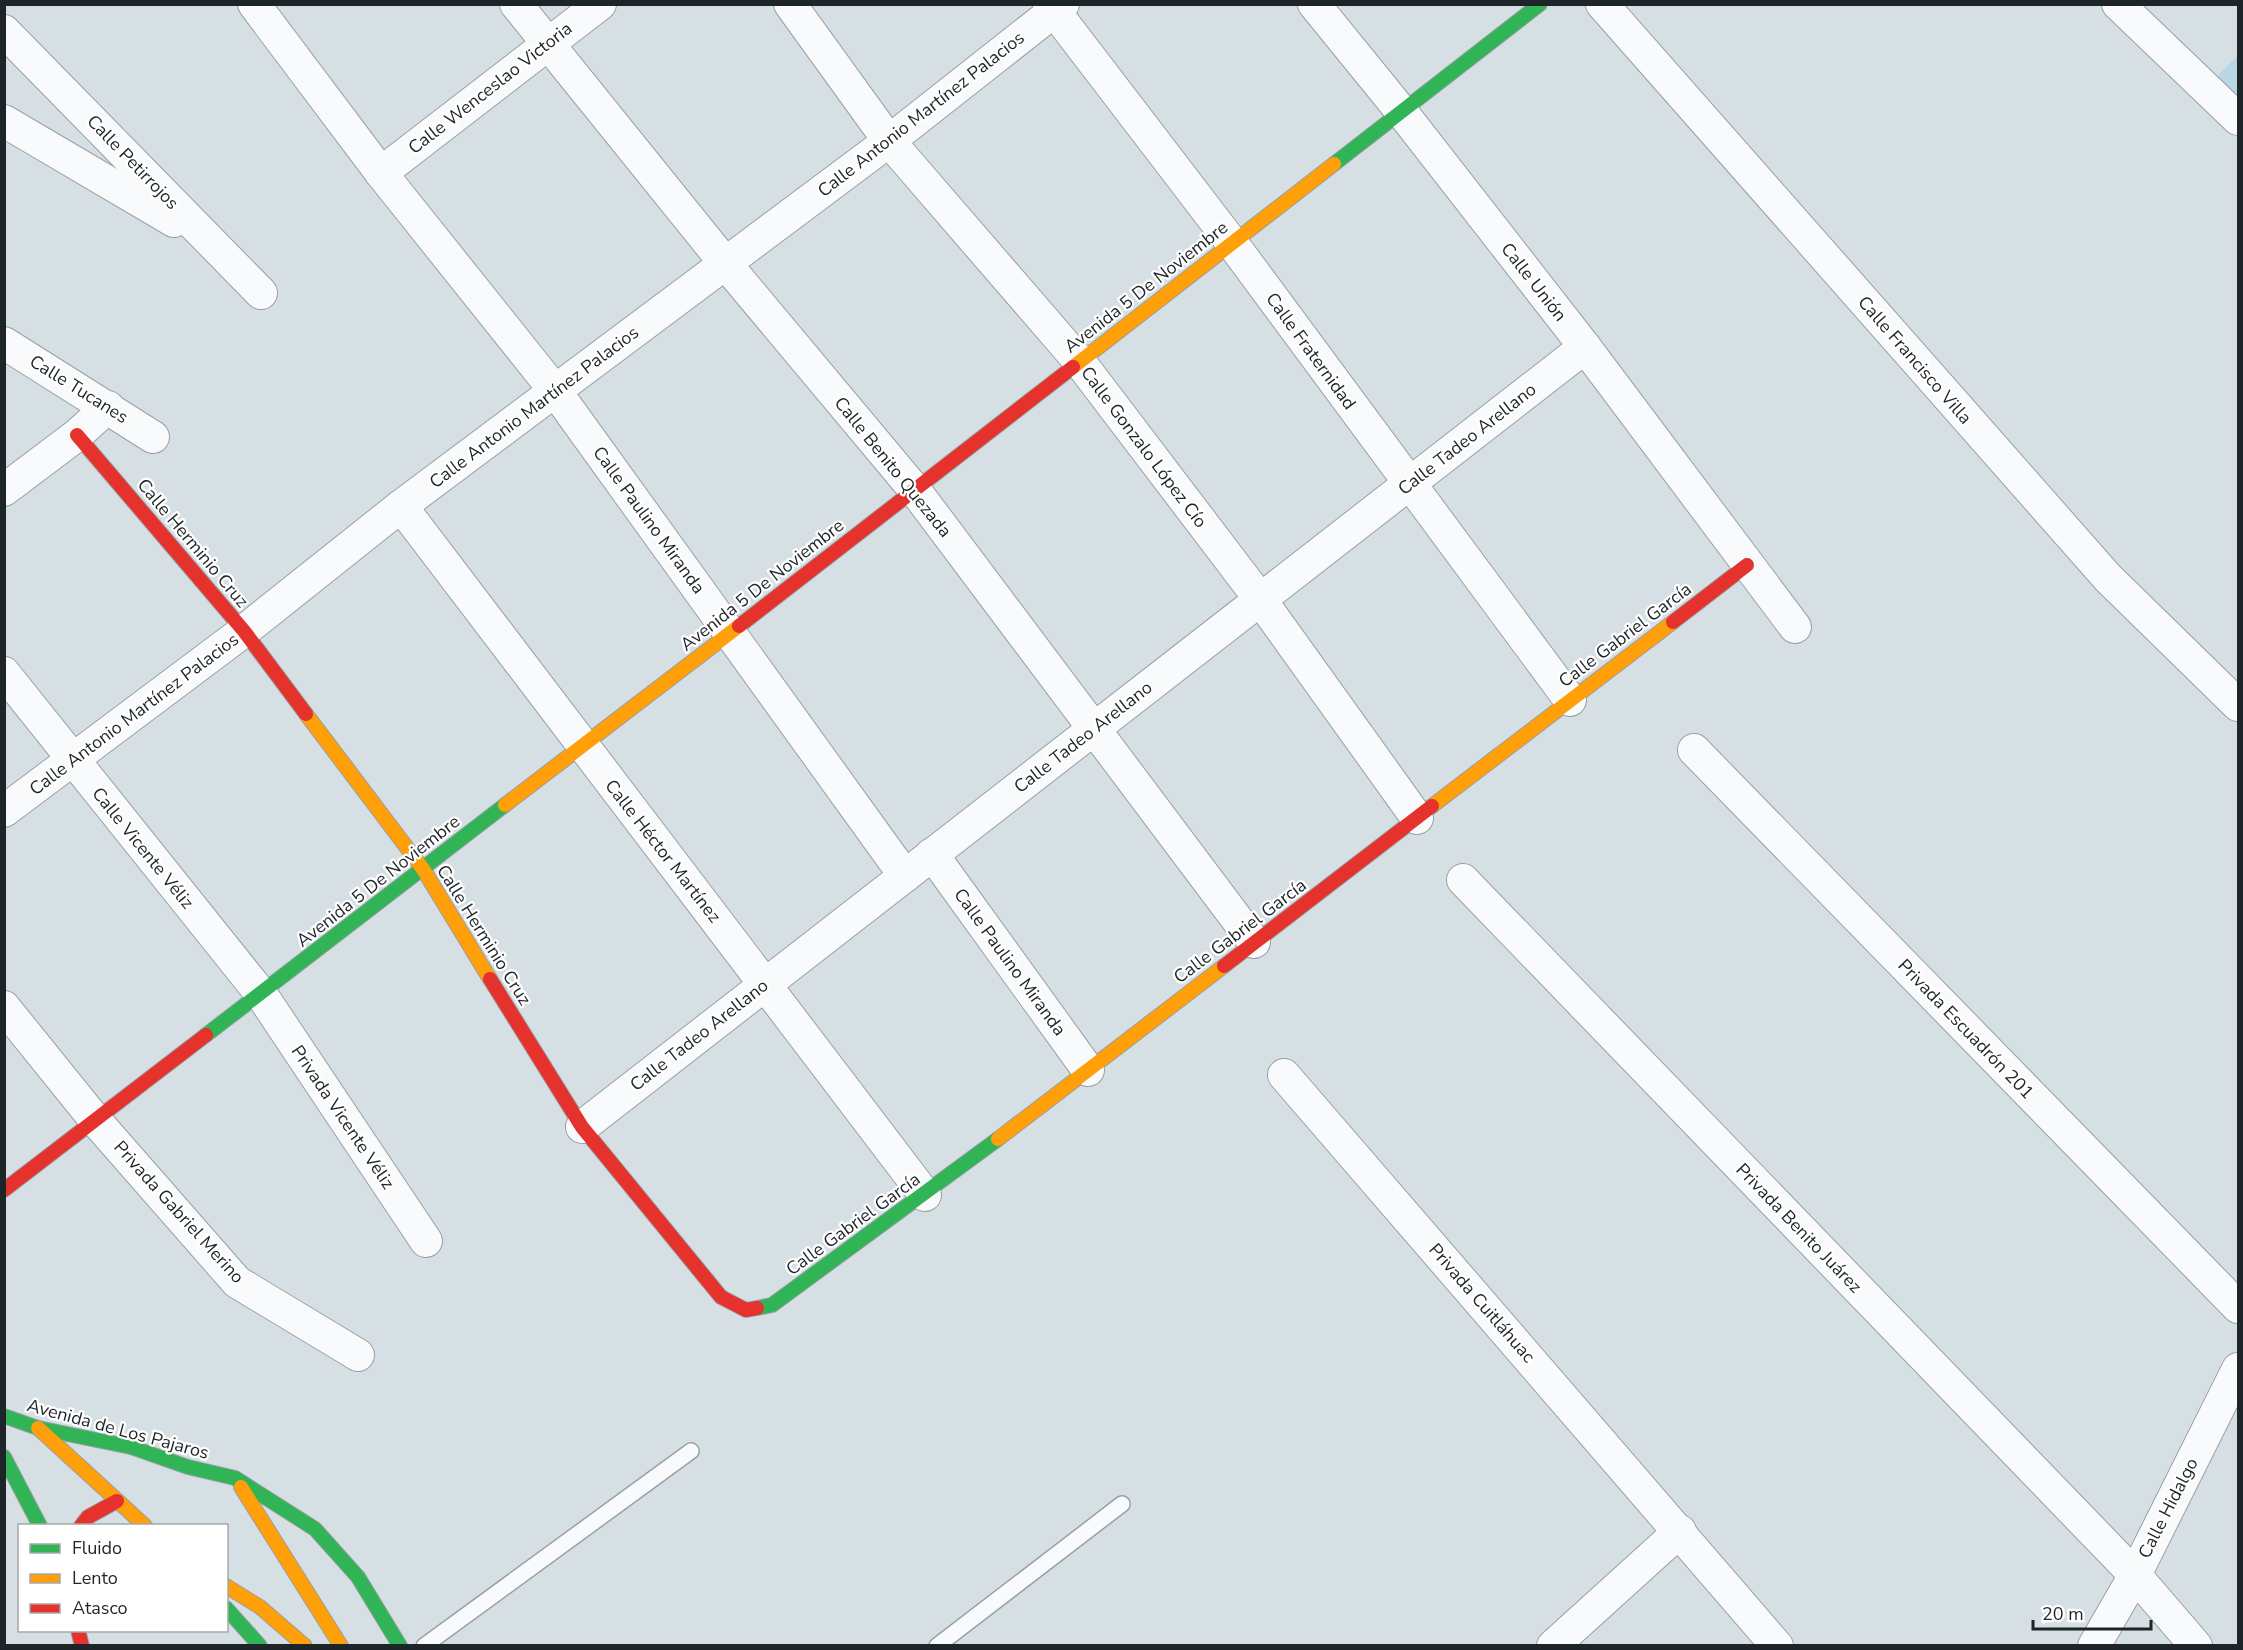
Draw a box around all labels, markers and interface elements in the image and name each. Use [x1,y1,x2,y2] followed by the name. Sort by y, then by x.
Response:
[403,16,577,160] street label: Calle Wenceslao Victoria
[813,26,1029,202] street label: Calle Antonio Martínez Palacios
[82,109,184,215] street label: Calle Petirrojos
[1059,216,1233,358] street label: Avenida 5 De Noviembre
[1496,238,1572,326] street label: Calle Unión
[1260,288,1362,414] street label: Calle Fraternidad
[1853,291,1977,429] street label: Calle Francisco Villa
[424,320,644,494] street label: Calle Antonio Martínez Palacios
[25,349,133,429] street label: Calle Tucanes
[1075,361,1213,533] street label: Calle Gonzalo López Cío
[1393,377,1541,501] street label: Calle Tadeo Arellano
[829,392,957,542] street label: Calle Benito Quezada
[587,441,711,599] street label: Calle Paulino Miranda
[132,473,254,613] street label: Calle Herminio Cruz
[675,514,849,656] street label: Avenida 5 De Noviembre
[1554,577,1696,693] street label: Calle Gabriel García
[24,627,244,801] street label: Calle Antonio Martínez Palacios
[1009,675,1157,799] street label: Calle Tadeo Arellano
[600,774,726,928] street label: Calle Héctor Martínez
[87,782,199,914] street label: Calle Vicente Véliz
[291,810,465,952] street label: Avenida 5 De Noviembre
[431,860,537,1010] street label: Calle Herminio Cruz
[1169,873,1311,989] street label: Calle Gabriel García
[948,883,1072,1041] street label: Calle Paulino Miranda
[1893,954,2039,1104] street label: Privada Escuadrón 201
[625,973,773,1097] street label: Calle Tadeo Arellano
[286,1040,400,1194] street label: Privada Vicente Véliz
[108,1136,250,1288] street label: Privada Gabriel Merino
[1731,1158,1867,1298] street label: Privada Benito Juárez
[781,1167,925,1281] street label: Calle Gabriel García
[1424,1238,1540,1368] street label: Privada Cuitláhuac
[24,1393,212,1465] street label: Avenida de Los Pajaros
[2132,1454,2204,1562] street label: Calle Hidalgo
[18,1524,228,1632] legend
[72,1536,122,1560] text: Fluido
[72,1566,118,1590] text: Lento
[2033,1593,2152,1631] scale bar
[72,1596,128,1620] text: Atasco
[2042,1602,2084,1626] text: 20 m

